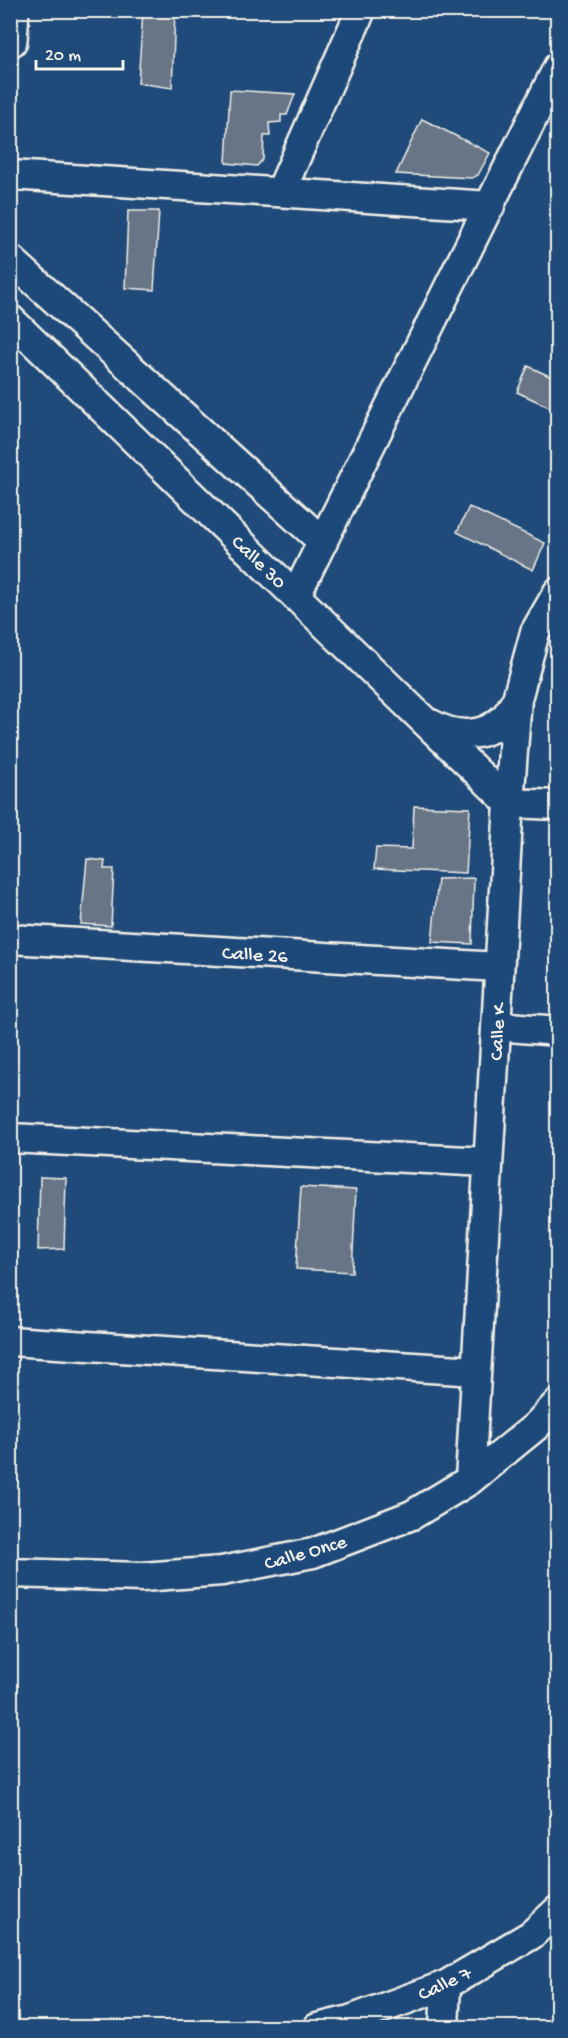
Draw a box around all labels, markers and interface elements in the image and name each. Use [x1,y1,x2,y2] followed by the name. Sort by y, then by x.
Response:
[36,33,123,71] scale bar
[45,46,81,67] text: 20 m
[225,532,290,595] street label: Calle 30
[221,943,289,970] street label: Calle 26
[487,1001,513,1061] street label: Calle K
[262,1531,350,1577] street label: Calle Once
[415,1963,476,2007] street label: Calle 7

